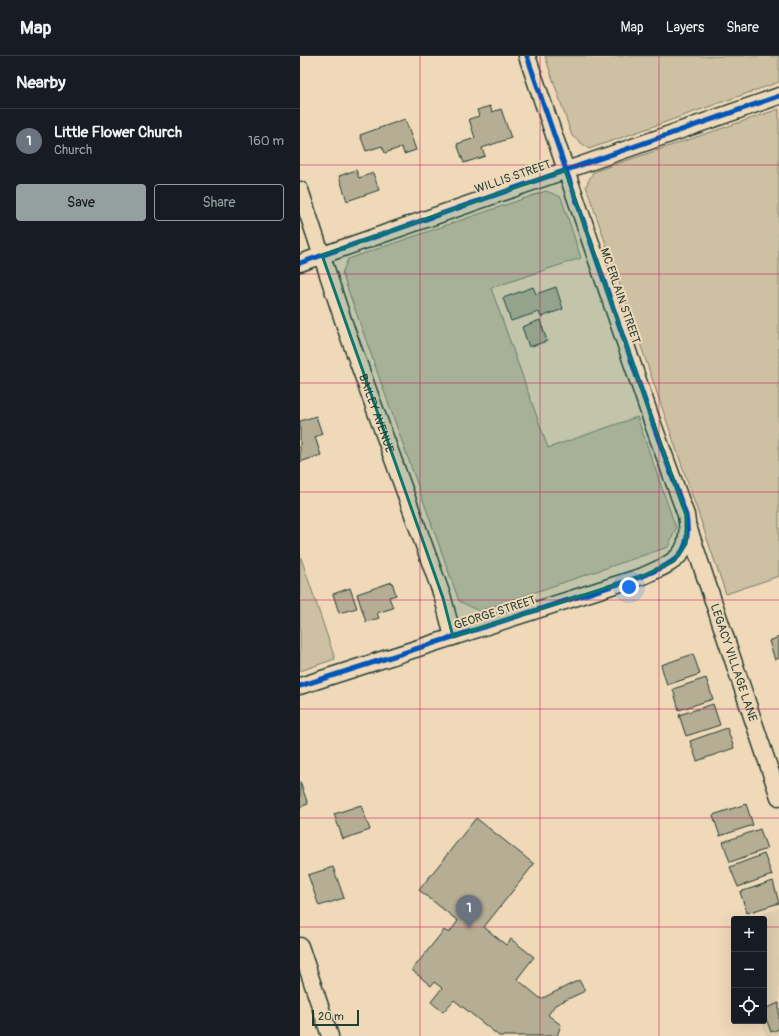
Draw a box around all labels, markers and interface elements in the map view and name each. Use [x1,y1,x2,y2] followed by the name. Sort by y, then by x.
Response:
[20,16,51,40] text: Map
[621,19,644,36] text: Map
[666,19,704,36] text: Layers
[726,19,759,36] text: Share
[16,72,65,93] text: Nearby
[54,123,182,142] text: Little Flower Church
[26,133,32,149] text: 1
[248,133,284,149] text: 160 m
[54,142,92,158] text: Church
[473,157,554,197] street label: WILLIS STREET
[16,184,146,221] button: Save
[154,184,284,221] button: Share
[597,246,644,346] street label: MC ERLAIN STREET
[355,372,398,455] street label: BAILEY AVENUE
[619,577,639,597] your location
[452,593,538,633] street label: GEORGE STREET
[707,602,761,724] street label: LEGACY VILLAGE LANE
[456,895,482,928] pin: 1
[731,916,767,1024] map controls
[731,916,767,952] button: +
[731,952,767,988] button: −
[731,988,767,1024] button: locate
[312,1008,359,1027] scale bar
[318,1010,344,1023] text: 20 m

